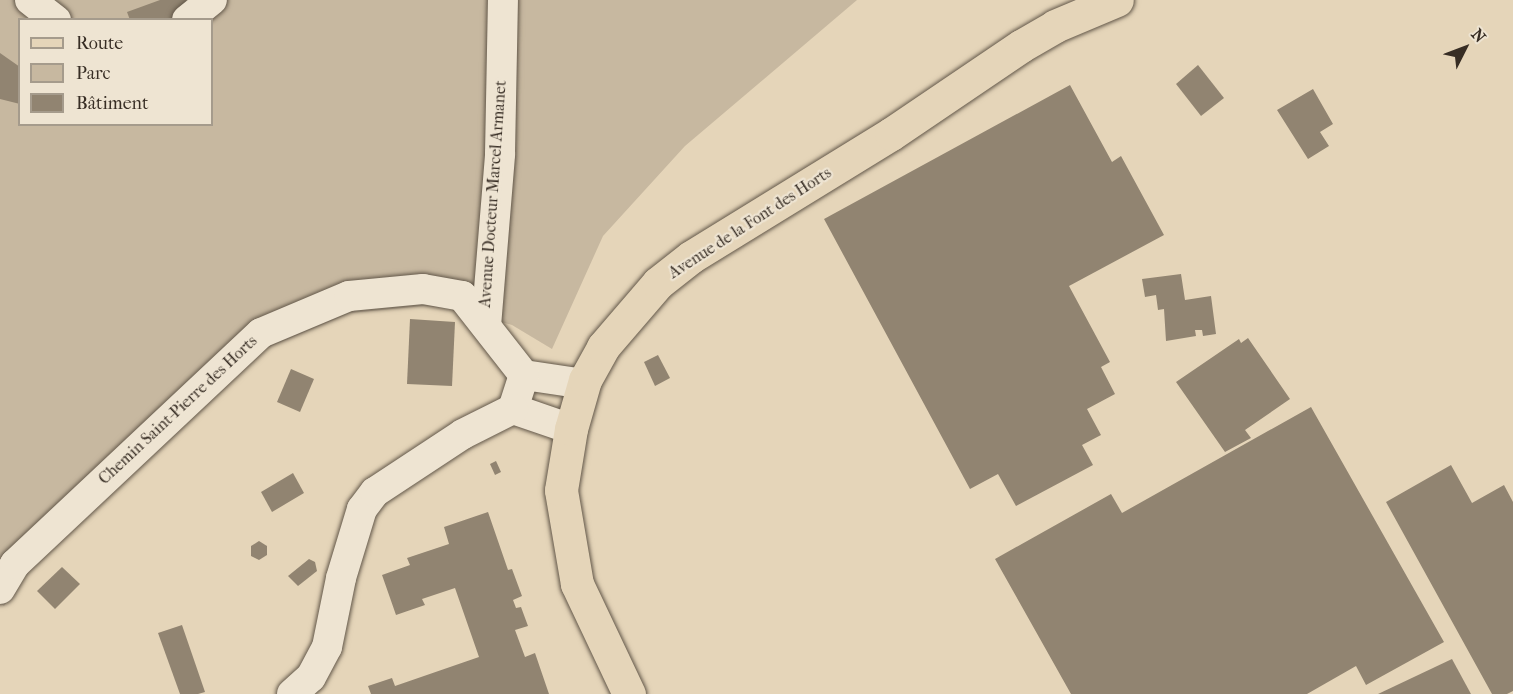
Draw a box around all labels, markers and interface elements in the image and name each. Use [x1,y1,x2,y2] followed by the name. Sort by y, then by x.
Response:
[18,18,213,126] legend
[1435,18,1495,78] north arrow
[1468,25,1490,46] text: N
[76,33,123,54] text: Route
[76,63,111,84] text: Parc
[475,80,511,308] street label: Avenue Docteur Marcel Armanet
[76,93,148,114] text: Bâtiment
[665,163,835,283] street label: Avenue de la Font des Horts
[95,331,261,489] street label: Chemin Saint-Pierre des Horts

